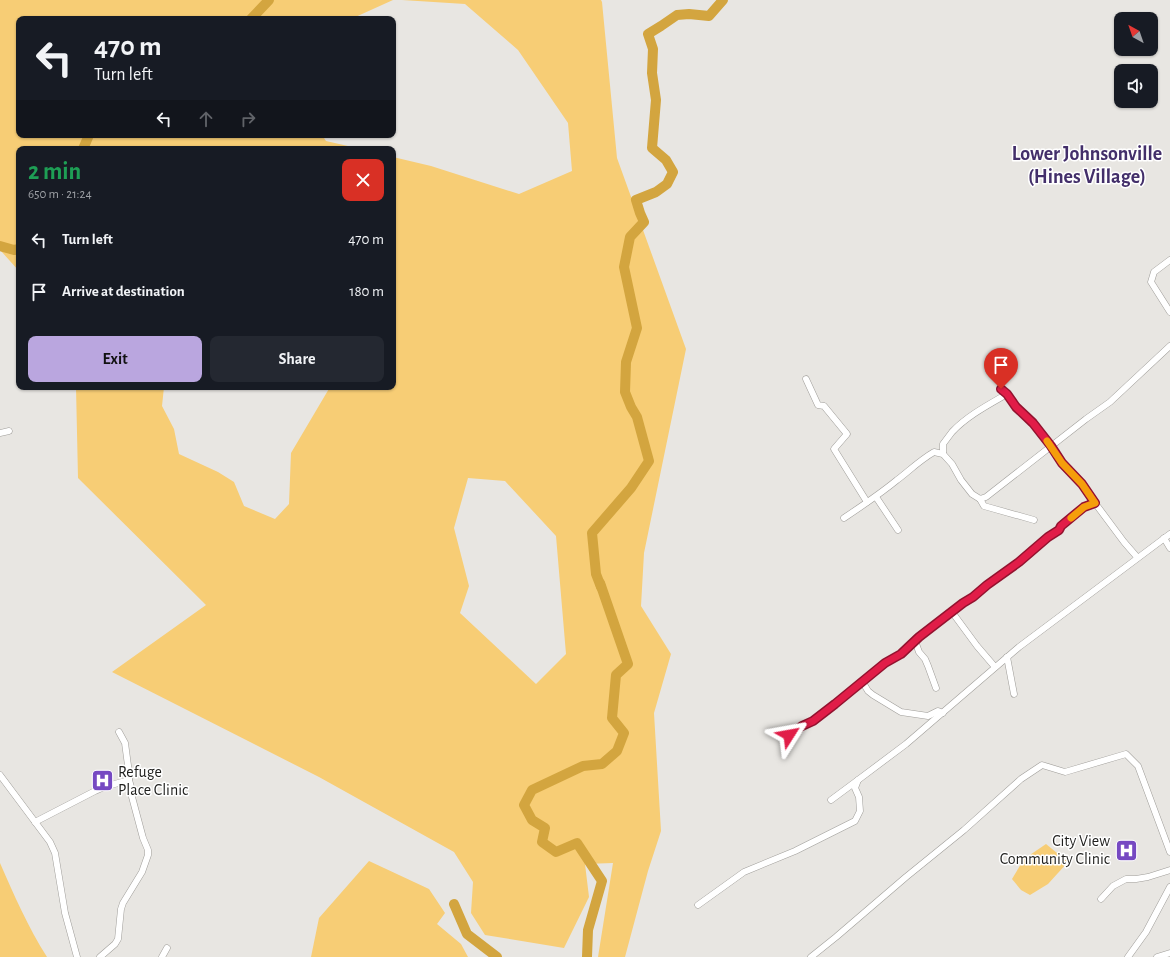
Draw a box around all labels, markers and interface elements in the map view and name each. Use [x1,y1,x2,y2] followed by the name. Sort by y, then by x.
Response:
[1114,12,1158,56] north arrow
[1114,12,1158,108] map controls
[28,32,80,84] icon: left
[94,33,162,61] text: 470 m
[1114,64,1158,108] button: sound
[94,66,153,84] text: Turn left
[153,108,175,130] icon: left
[195,108,217,130] icon: ahead
[237,108,259,130] icon: right
[1012,144,1162,187] district label: Lower Johnsonville (Hines Village)
[342,159,384,201] button: close
[28,160,81,184] text: 2 min
[28,188,92,201] text: 650 m · 21:24
[28,229,50,251] icon: left
[62,232,113,247] text: Turn left
[348,232,384,247] text: 470 m
[28,281,50,303] icon: arrive
[62,284,185,299] text: Arrive at destination
[349,284,384,299] text: 180 m
[28,336,202,382] button: Exit
[210,336,384,382] button: Share
[984,348,1018,389] pin
[990,354,1012,376] icon: arrive
[768,714,810,756] position arrow
[118,764,188,798] place label: Refuge Place Clinic
[89,768,115,794] hospital icon: Refuge Place Clinic
[1000,833,1110,868] place label: City View Community Clinic
[1113,837,1139,863] hospital icon: City View Community Clinic

